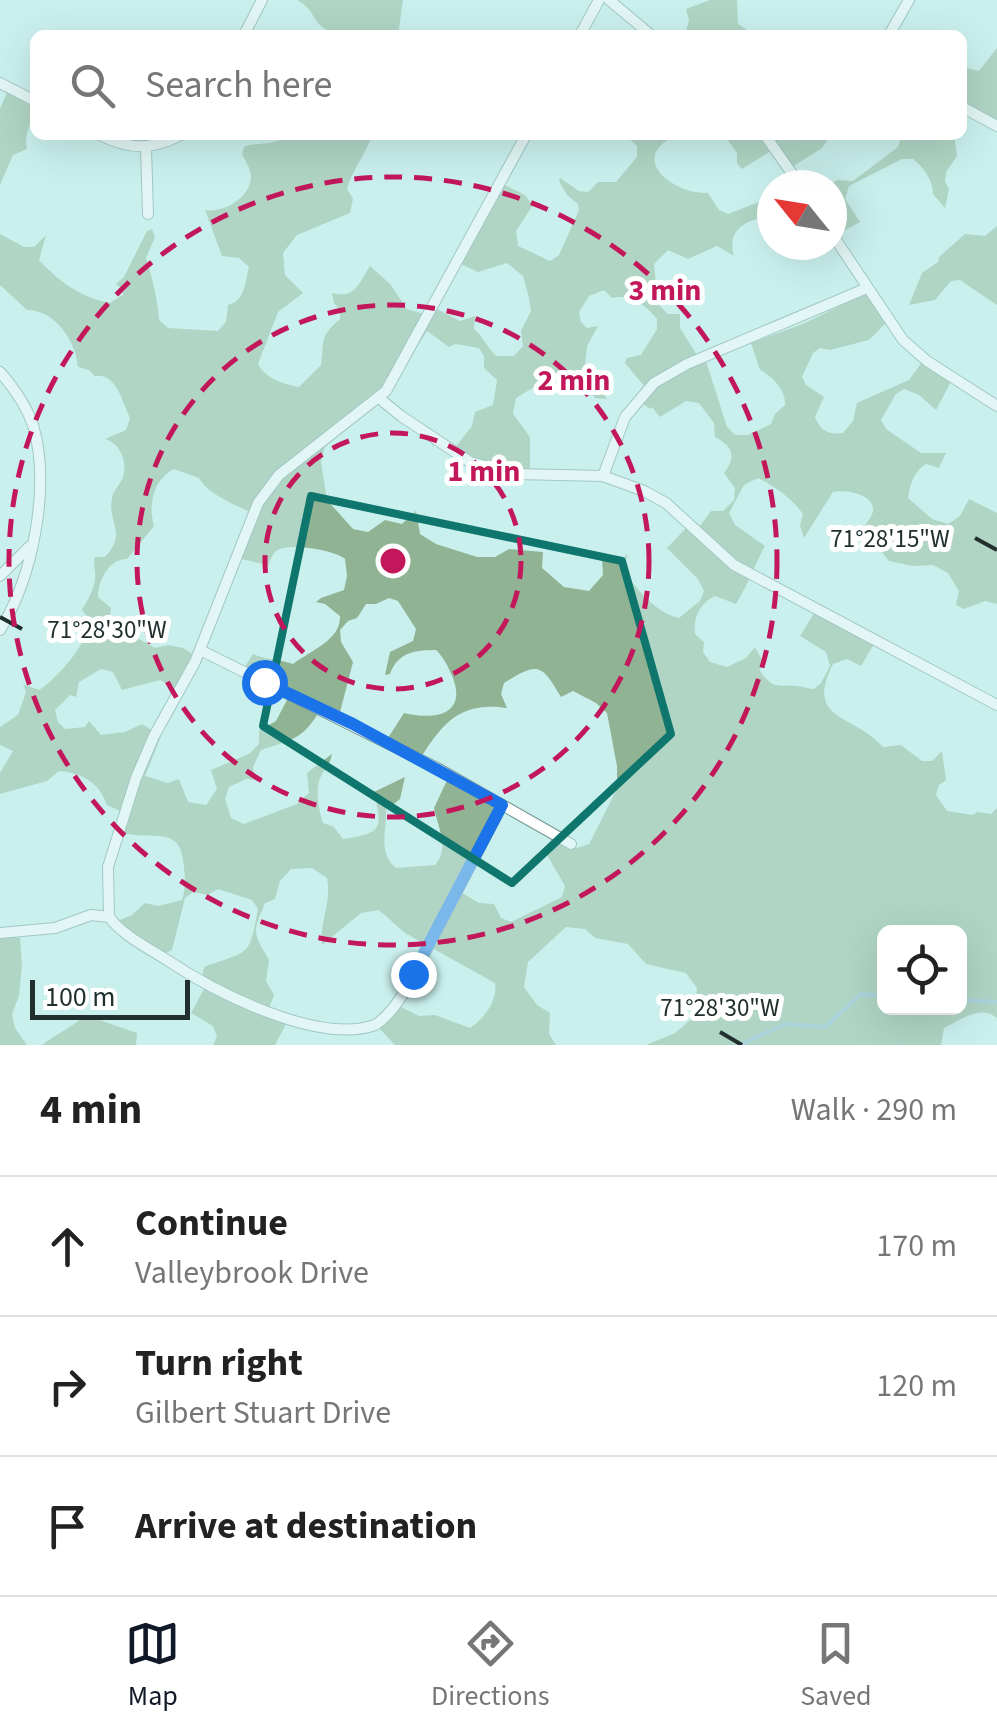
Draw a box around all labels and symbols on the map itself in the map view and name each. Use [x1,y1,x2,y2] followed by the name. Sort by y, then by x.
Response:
[757,170,847,260] north arrow
[629,269,702,312] text: 3 min
[538,359,611,402] text: 2 min
[448,450,521,493] text: 1 min
[830,521,950,557] text: 71°28'15"W
[375,543,411,579] centre of rings
[47,612,167,648] text: 71°28'30"W
[242,660,288,706] route start
[391,952,437,998] route end
[30,975,190,1020] scale bar
[660,990,780,1026] text: 71°28'30"W

